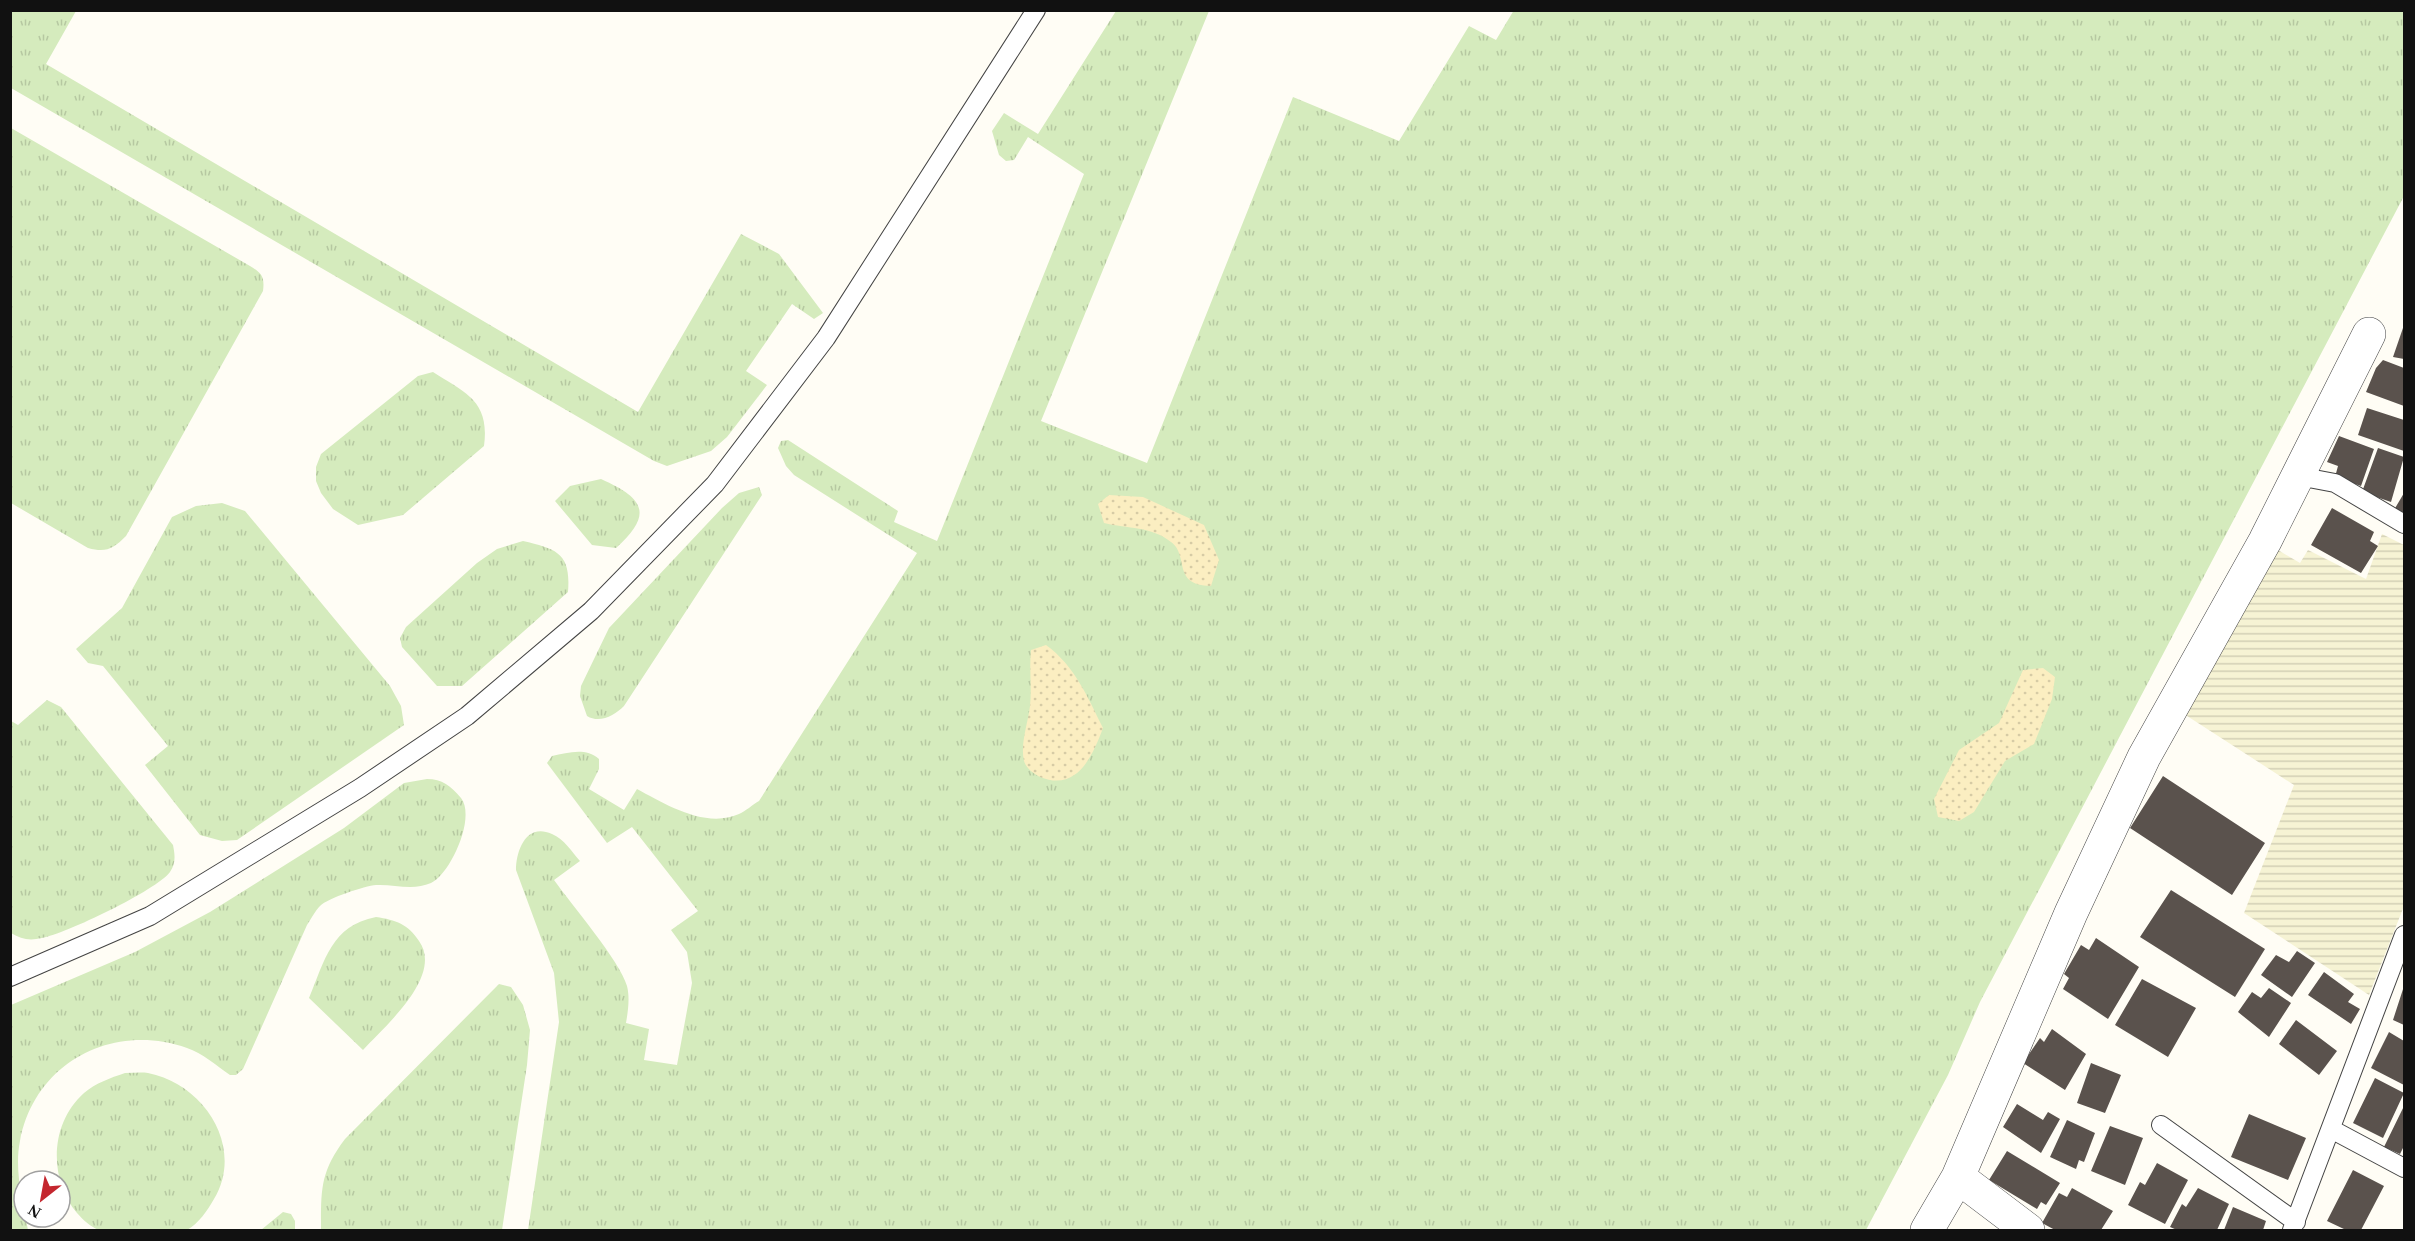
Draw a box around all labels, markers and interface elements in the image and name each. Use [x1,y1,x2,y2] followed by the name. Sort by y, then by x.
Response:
[12,1169,72,1229] north arrow
[25,1201,44,1222] text: N

